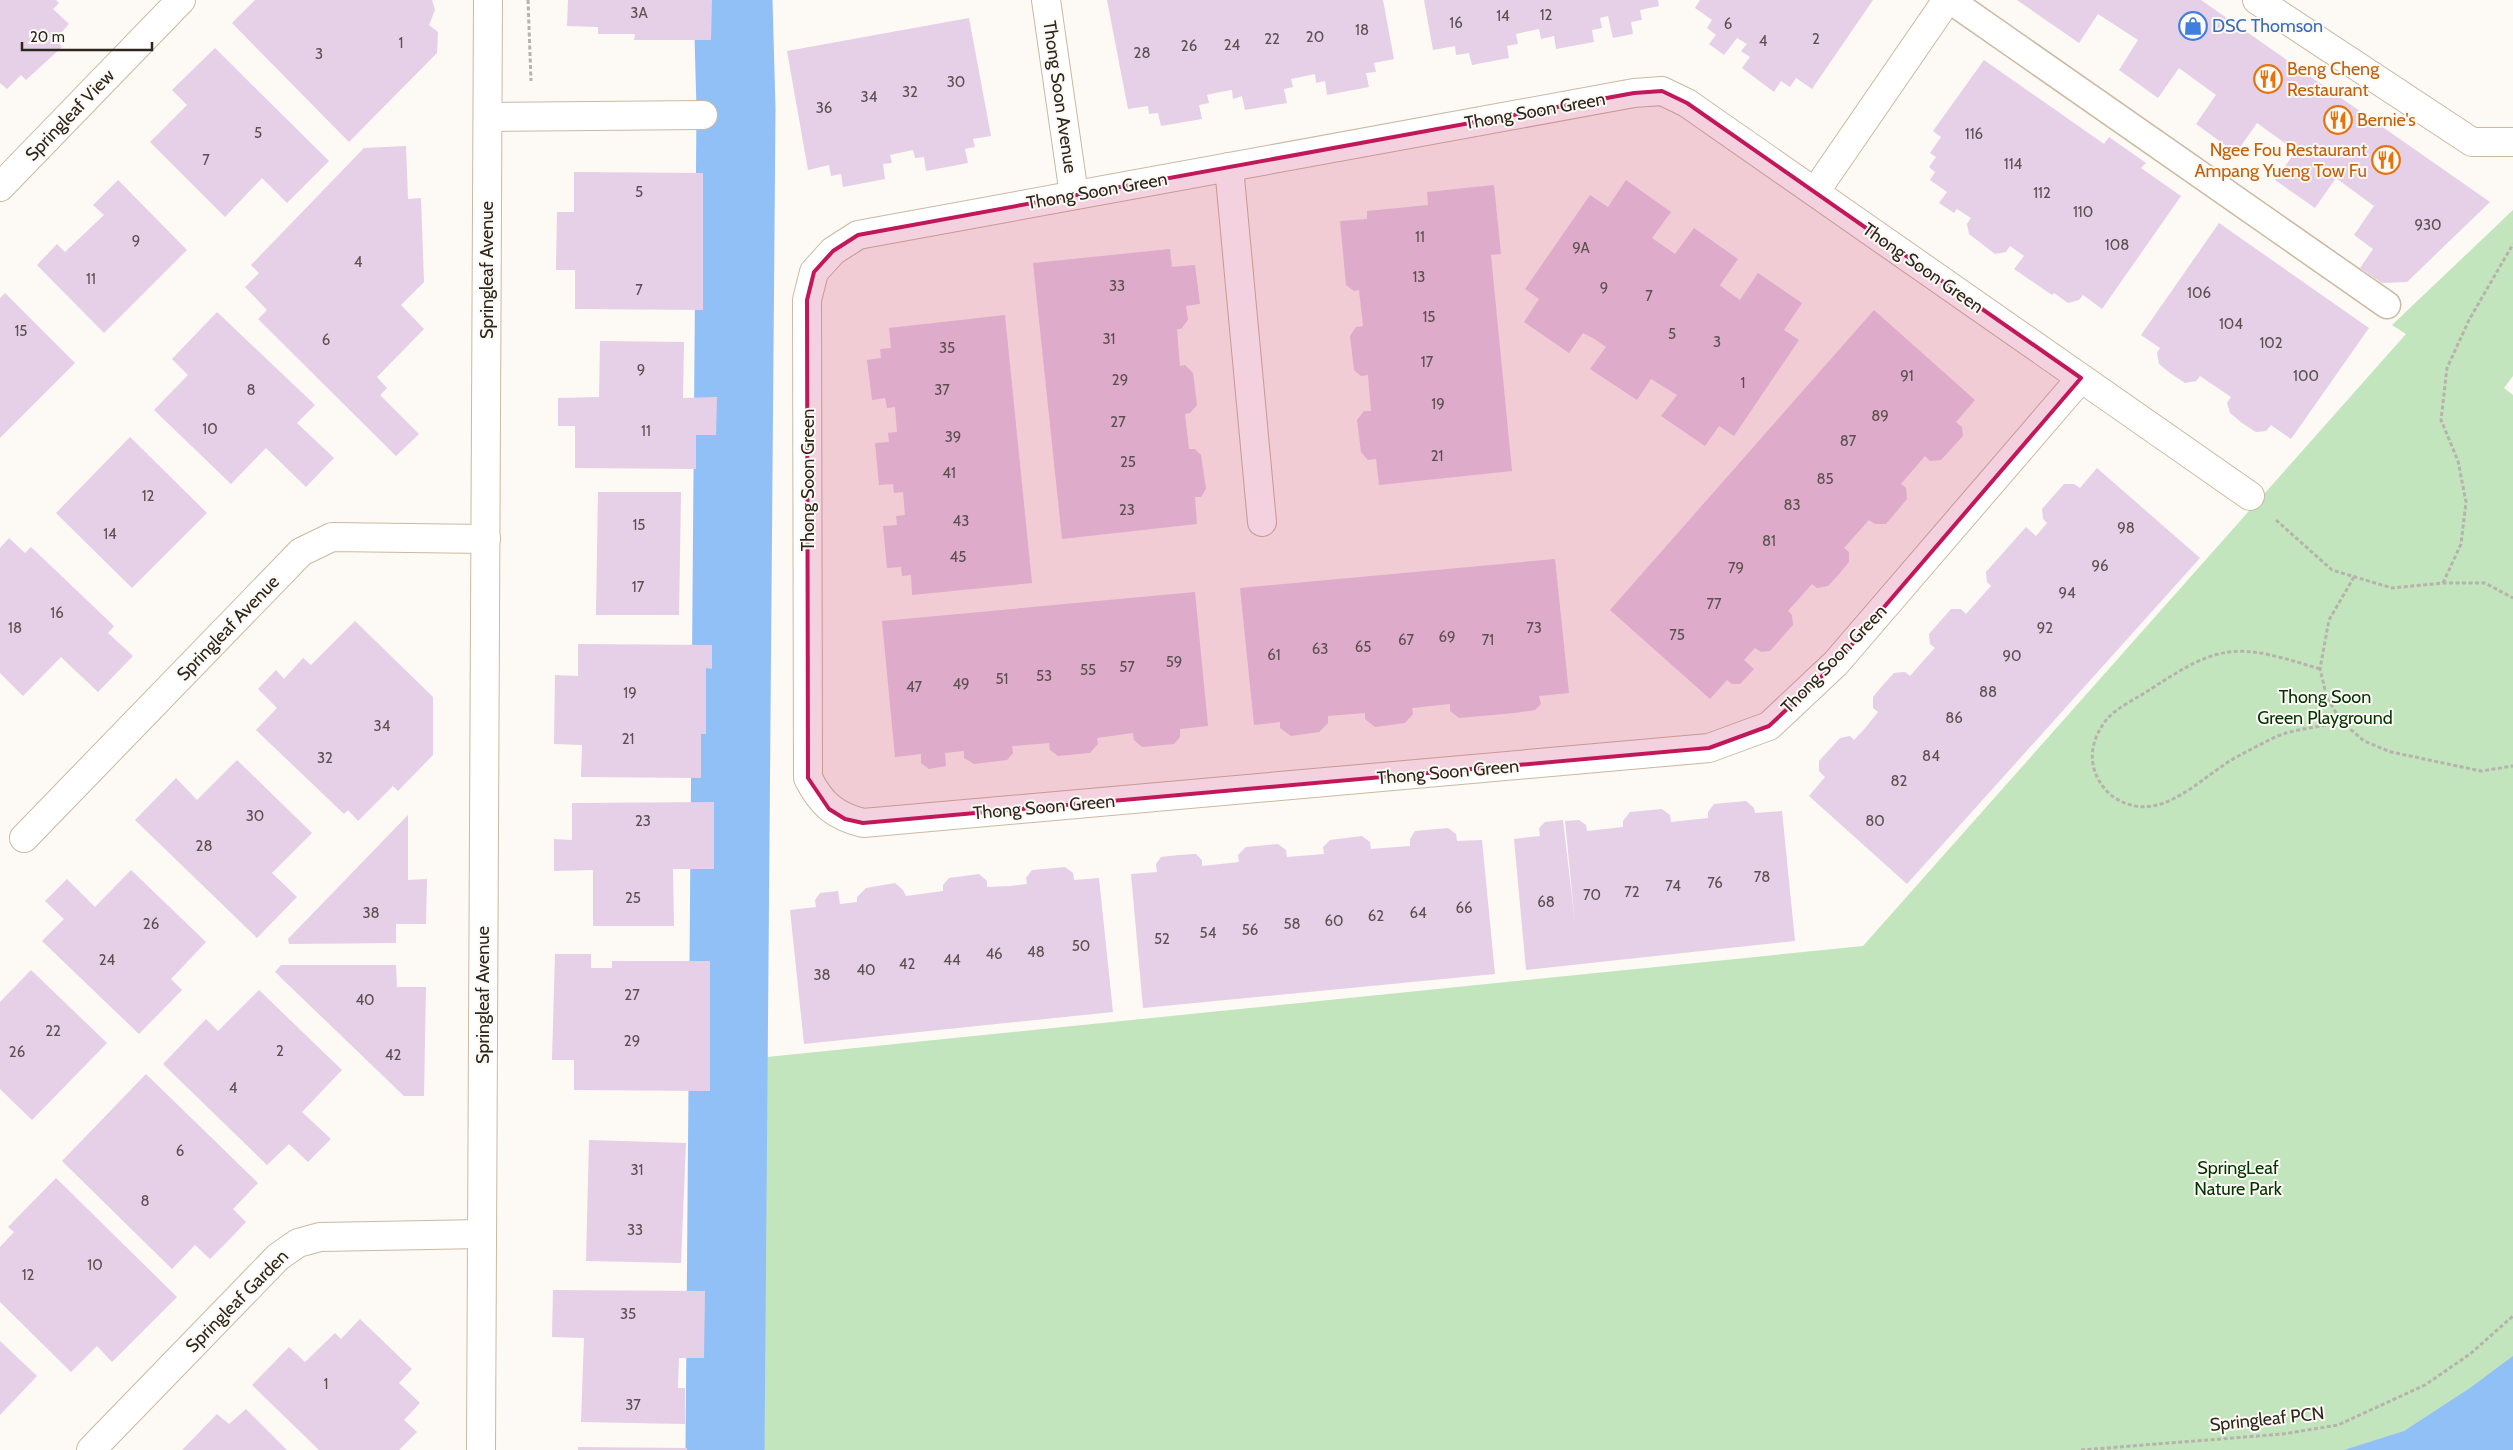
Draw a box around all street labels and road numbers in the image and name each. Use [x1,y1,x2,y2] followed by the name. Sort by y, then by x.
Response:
[1038,19,1082,175] street label: Thong Soon Avenue
[21,65,119,165] street label: Springleaf View
[1463,88,1607,134] street label: Thong Soon Green
[1025,168,1169,214] street label: Thong Soon Green
[476,201,498,339] street label: Springleaf Avenue
[1858,218,1988,318] street label: Thong Soon Green
[797,409,819,551] street label: Thong Soon Green
[172,571,284,685] street label: Springleaf Avenue
[1777,600,1891,718] street label: Thong Soon Green
[1376,755,1520,789] street label: Thong Soon Green
[972,790,1116,824] street label: Thong Soon Green
[472,926,494,1064] street label: Springleaf Avenue
[181,1245,293,1357] street label: Springleaf Garden
[2209,1402,2325,1436] street label: Springleaf PCN

